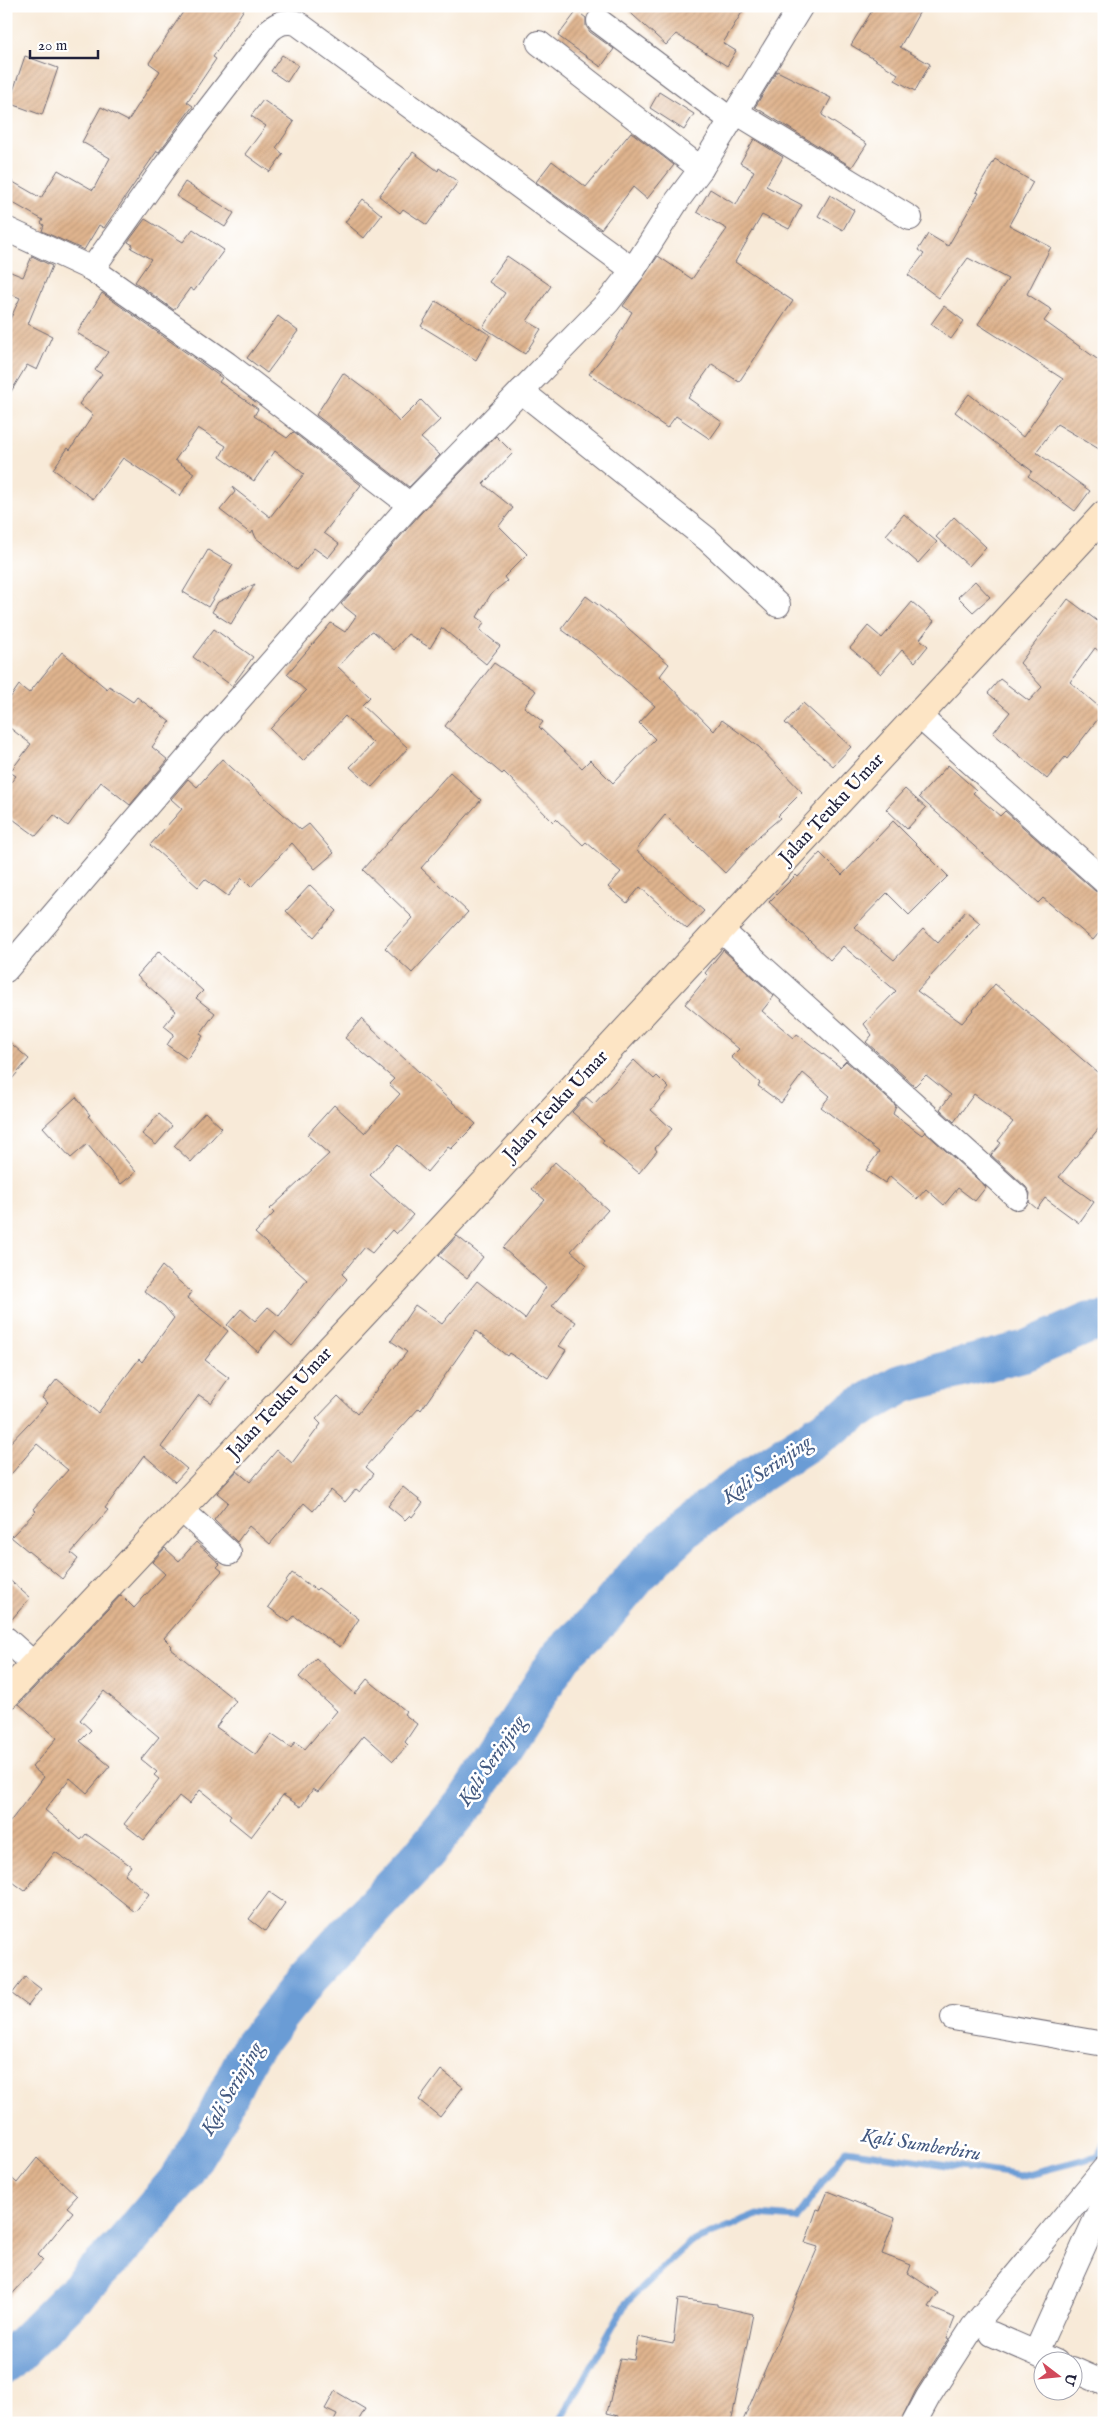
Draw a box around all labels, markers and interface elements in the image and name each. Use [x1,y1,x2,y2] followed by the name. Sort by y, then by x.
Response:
[30,28,98,60] scale bar
[38,36,68,55] text: 20 m
[773,748,890,871] street label: Jalan Teuku Umar
[497,1045,614,1168] street label: Jalan Teuku Umar
[221,1342,338,1465] street label: Jalan Teuku Umar
[717,1429,818,1511] water label: Kali Serinjing
[452,1710,533,1812] water label: Kali Serinjing
[195,2037,270,2141] water label: Kali Serinjing
[858,2123,983,2167] water label: Kali Sumberbiru
[1032,2352,1082,2402] north arrow
[1059,2370,1080,2389] text: U

